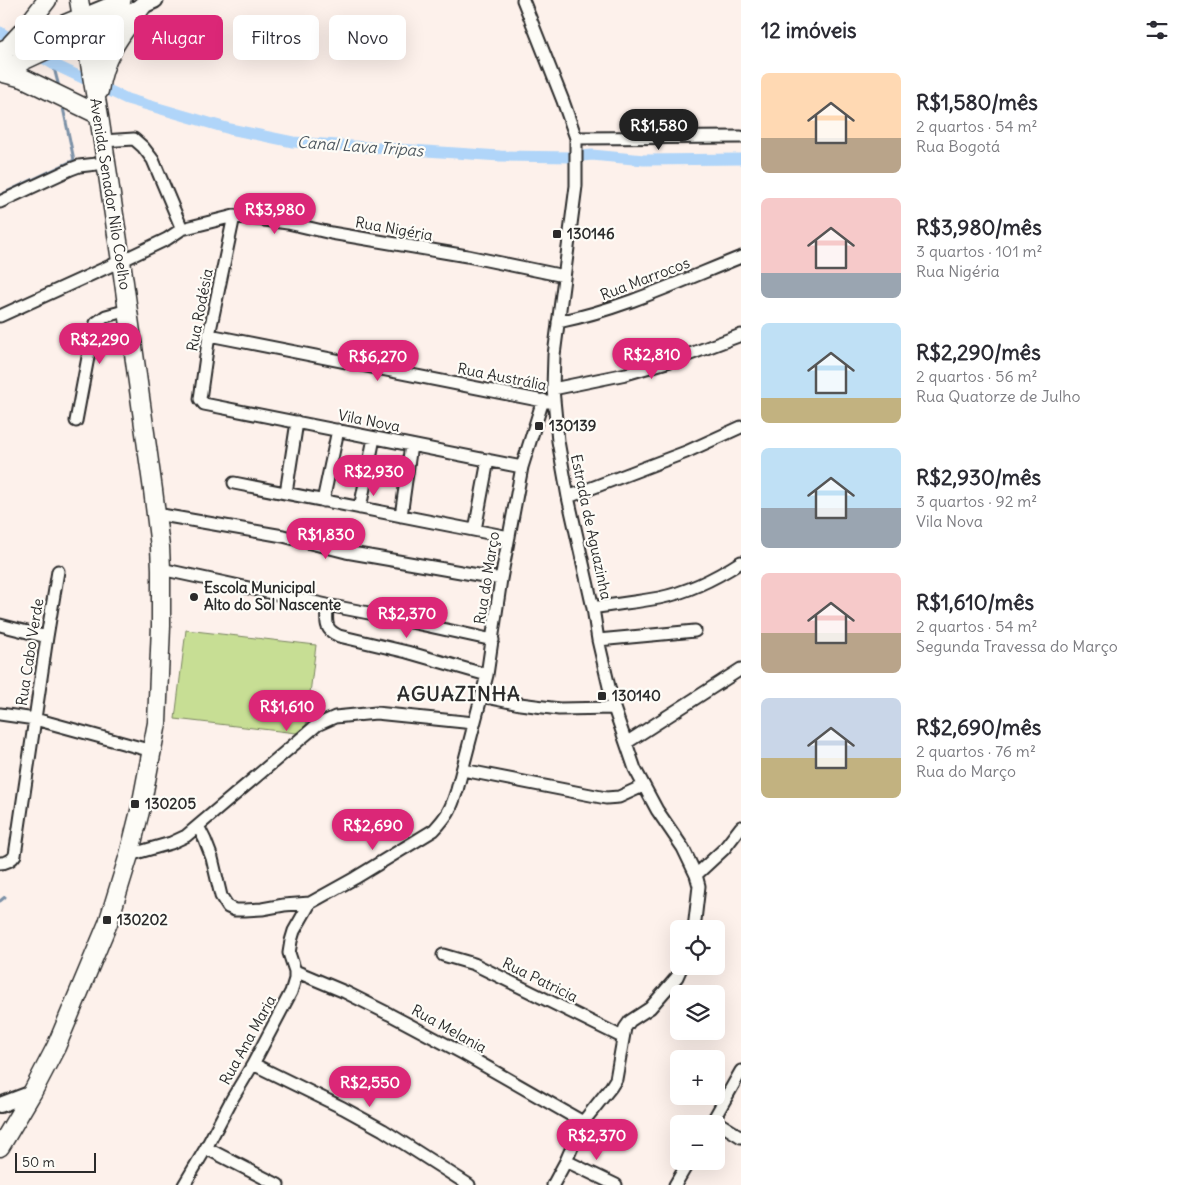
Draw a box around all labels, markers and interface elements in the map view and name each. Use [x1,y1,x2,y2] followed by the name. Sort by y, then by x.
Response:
[15,15,124,60] chip: Comprar
[134,15,223,60] chip: Alugar
[233,15,319,60] chip: Filtros
[329,15,406,60] chip: Novo
[1143,16,1171,44] icon: filters
[761,17,857,44] text: 12 imóveis
[916,89,1038,116] text: R$1,580/mês
[801,93,861,153] icon: home
[86,97,135,291] street label: Avenida Senador Nilo Coelho
[613,108,705,151] pin: R$1,580
[630,115,688,135] text: R$1,580
[916,116,1037,136] text: 2 quartos · 54 m²
[296,132,425,160] water label: Canal Lava Tripas
[916,136,1000,156] text: Rua Bogotá
[229,192,321,235] pin: R$3,980
[245,199,305,219] text: R$3,980
[354,212,435,245] street label: Rua Nigéria
[916,214,1042,241] text: R$3,980/mês
[801,218,861,278] icon: home
[567,224,615,243] place label: 130146
[551,228,563,240] marker: 130146
[916,241,1043,261] text: 3 quartos · 101 m²
[597,253,692,304] street label: Rua Marrocos
[916,261,1000,281] text: Rua Nigéria
[182,267,217,353] street label: Rua Rodésia
[54,322,146,365] pin: R$2,290
[70,329,130,349] text: R$2,290
[606,338,698,380] pin: R$2,810
[916,339,1041,366] text: R$2,290/mês
[332,340,424,382] pin: R$6,270
[801,343,861,403] icon: home
[623,344,681,364] text: R$2,810
[349,346,407,366] text: R$6,270
[456,359,549,395] street label: Rua Austrália
[916,366,1037,386] text: 2 quartos · 56 m²
[916,386,1081,406] text: Rua Quatorze de Julho
[337,405,402,436] street label: Vila Nova
[549,416,596,435] place label: 130139
[533,420,545,432] marker: 130139
[567,452,616,602] street label: Estrada de Aguazinha
[328,454,420,497] pin: R$2,930
[344,461,404,481] text: R$2,930
[916,464,1041,491] text: R$2,930/mês
[801,468,861,528] icon: home
[916,491,1037,511] text: 3 quartos · 92 m²
[916,511,983,531] text: Vila Nova
[280,518,372,560] pin: R$1,830
[297,524,355,544] text: R$1,830
[470,530,503,626] street label: Rua do Março
[204,578,341,614] place label: Escola Municipal Alto do Sol Nascente
[916,589,1034,616] text: R$1,610/mês
[188,591,200,603] marker: Escola Municipal Alto do Sol Nascente
[801,593,861,653] icon: home
[361,596,453,639] pin: R$2,370
[12,597,47,707] street label: Rua Cabo Verde
[378,603,436,623] text: R$2,370
[916,616,1037,636] text: 2 quartos · 54 m²
[916,636,1118,656] text: Segunda Travessa do Março
[397,681,521,706] district label: AGUAZINHA
[612,686,661,705] place label: 130140
[241,690,333,732] pin: R$1,610
[596,690,608,702] marker: 130140
[260,696,314,716] text: R$1,610
[916,714,1041,741] text: R$2,690/mês
[801,718,861,778] icon: home
[916,741,1036,761] text: 2 quartos · 76 m²
[916,761,1016,781] text: Rua do Março
[145,794,196,813] place label: 130205
[129,798,141,810] marker: 130205
[327,808,419,851] pin: R$2,690
[343,815,403,835] text: R$2,690
[117,910,168,929] place label: 130202
[101,914,113,926] marker: 130202
[670,920,725,1170] map controls
[670,920,725,975] button: locate
[499,953,581,1006] street label: Rua Patricia
[670,985,725,1040] button: layers
[215,991,280,1088] street label: Rua Ana Maria
[408,1000,491,1057] street label: Rua Melania
[670,1050,725,1105] button: +
[324,1066,416,1108] pin: R$2,550
[340,1072,400,1092] text: R$2,550
[670,1115,725,1170] button: −
[551,1118,643,1161] pin: R$2,370
[568,1125,626,1145] text: R$2,370
[15,1150,96,1173] scale bar
[22,1153,55,1171] text: 50 m

